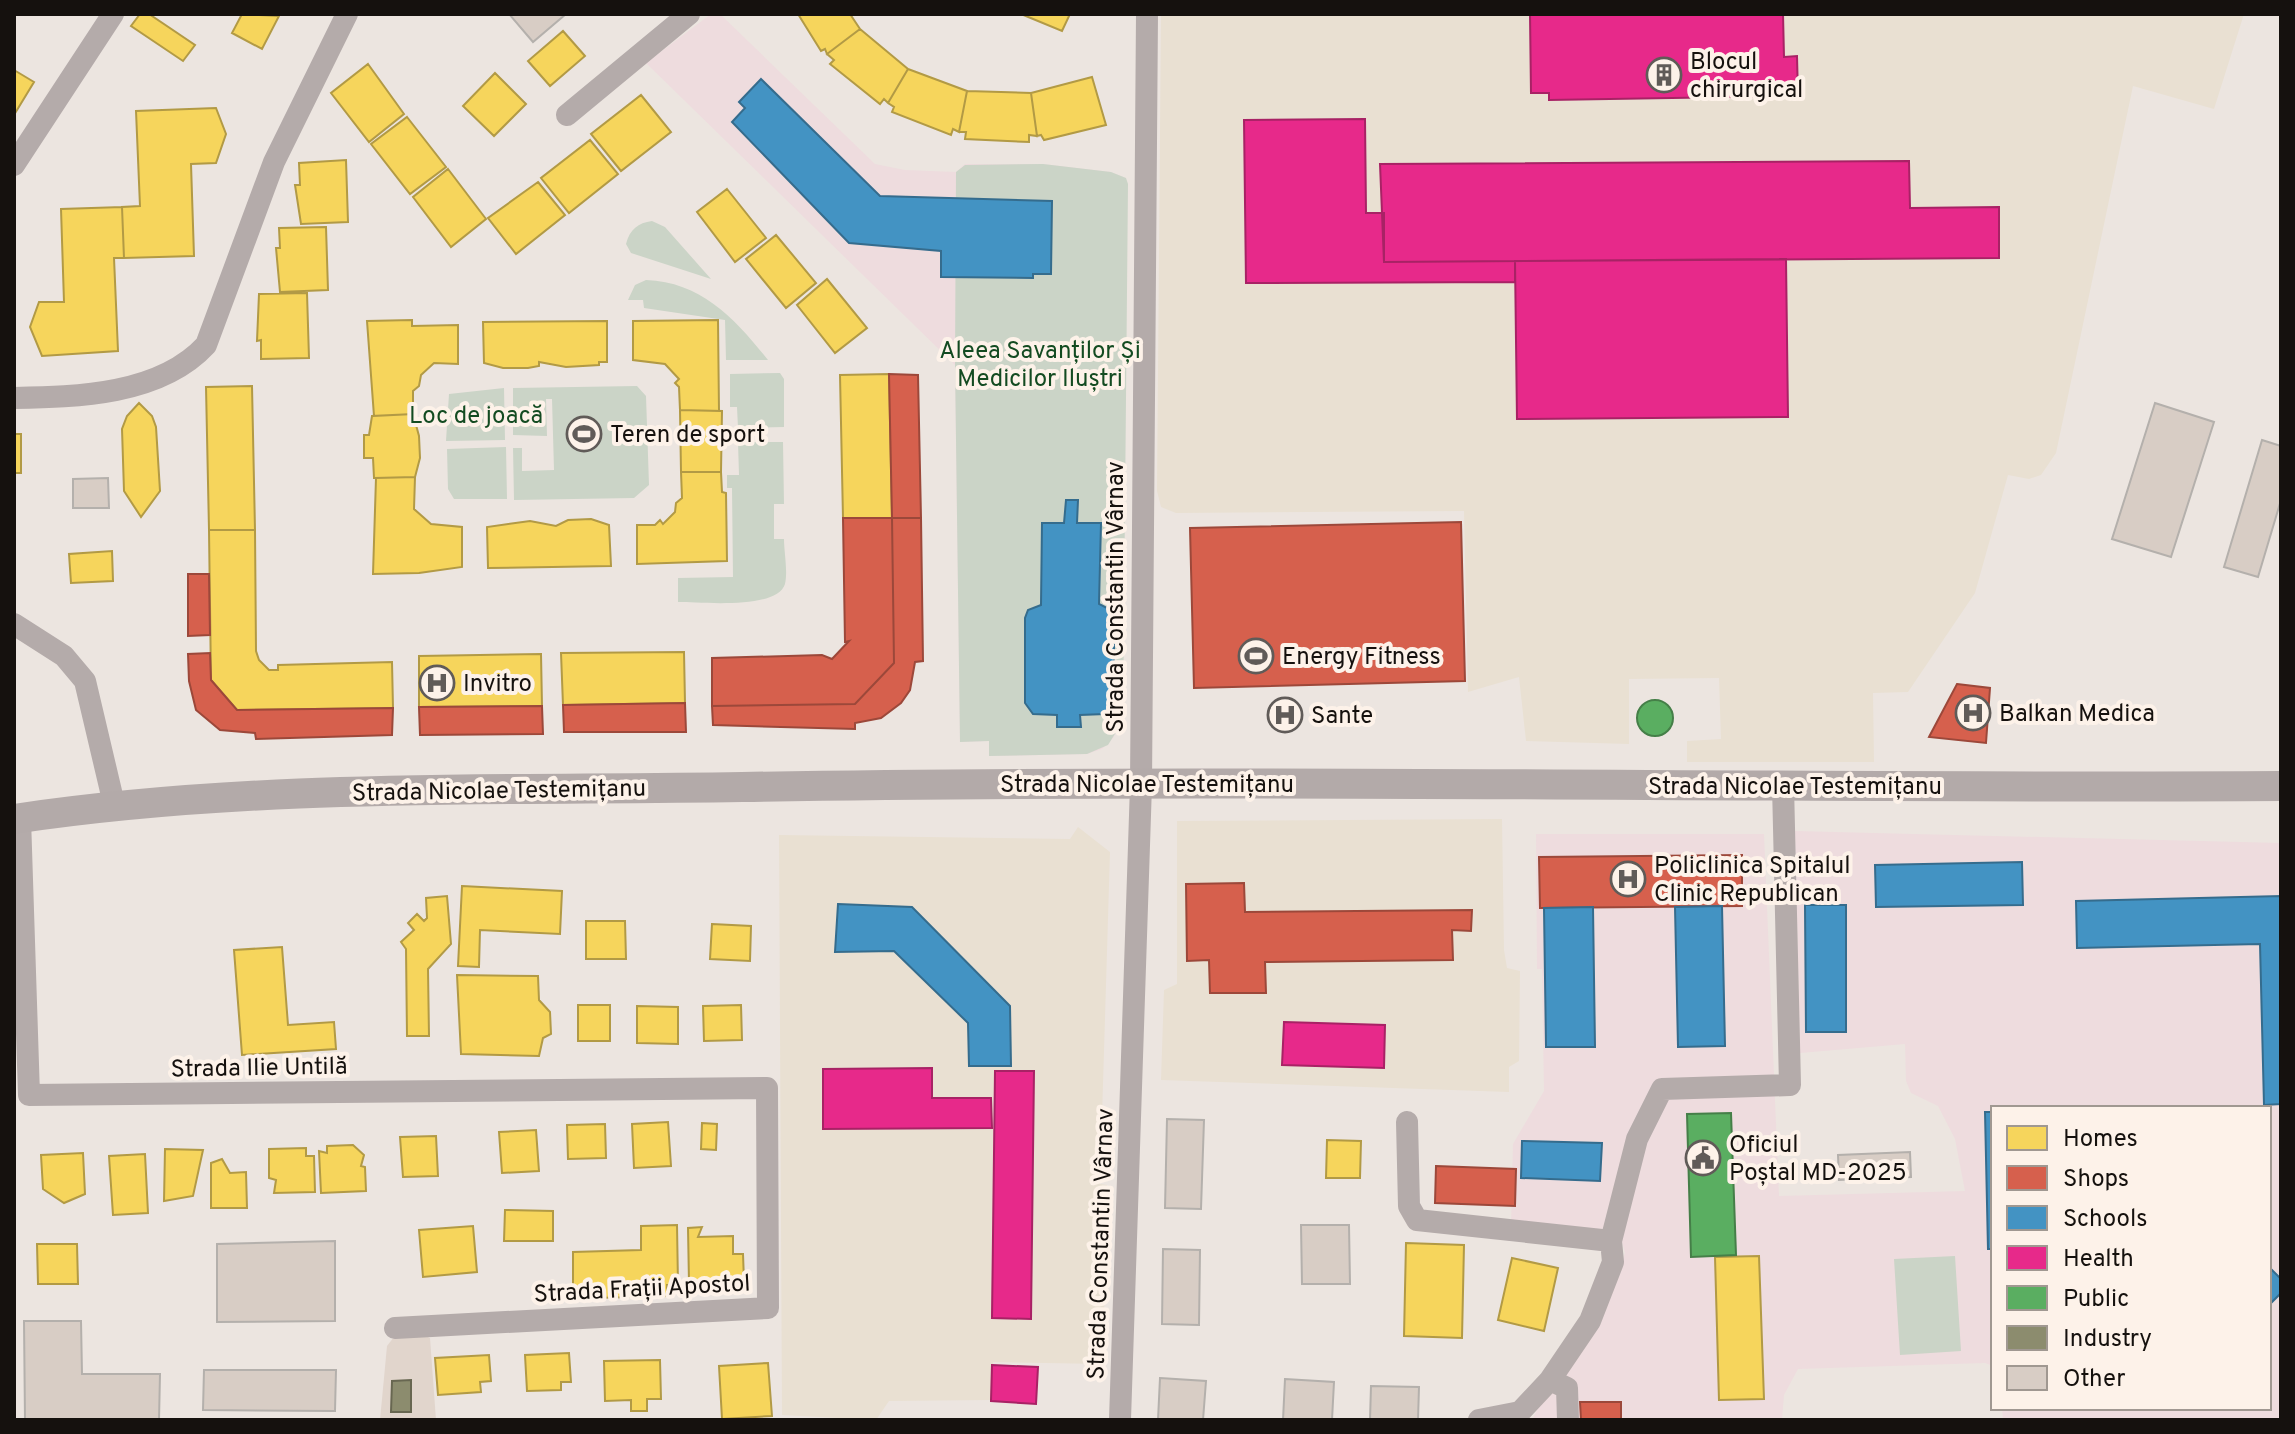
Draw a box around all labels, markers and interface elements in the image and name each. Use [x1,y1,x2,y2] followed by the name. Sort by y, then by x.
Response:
[1690,48,1803,106] place label: Blocul chirurgical
[1645,56,1683,94] building icon: Blocul chirurgical
[939,337,1141,395] park label: Aleea Savanților Și Medicilor Iluștri
[409,402,543,432] park label: Loc de joacă
[565,415,603,453] sports icon: Teren de sport
[610,421,765,451] place label: Teren de sport
[1102,461,1132,733] street label: Strada Constantin Vârnav
[1237,637,1275,675] sports icon: Energy Fitness
[1282,643,1441,673] place label: Energy Fitness
[418,664,456,702] hospital icon: Invitro
[463,670,532,700] place label: Invitro
[1954,694,1992,732] hospital icon: Balkan Medica
[1266,696,1304,734] hospital icon: Sante
[1999,700,2155,730] place label: Balkan Medica
[1311,702,1373,732] place label: Sante
[1000,771,1294,801] street label: Strada Nicolae Testemițanu
[1648,773,1942,803] street label: Strada Nicolae Testemițanu
[352,774,646,810] street label: Strada Nicolae Testemițanu
[1654,852,1851,910] place label: Policlinica Spitalul Clinic Republican
[1609,860,1647,898] hospital icon: Policlinica Spitalul Clinic Republican
[170,1052,348,1086] street label: Strada Ilie Untilă
[1991,1106,2271,1410] legend
[1082,1108,1122,1380] street label: Strada Constantin Vârnav
[2063,1125,2138,1155] text: Homes
[1729,1131,1907,1189] place label: Oficiul Poștal MD-2025
[1684,1139,1722,1177] public building icon: Oficiul Poștal MD-2025
[2063,1165,2129,1195] text: Shops
[2063,1205,2148,1235] text: Schools
[2063,1245,2134,1275] text: Health
[533,1269,751,1311] street label: Strada Frații Apostol
[2063,1285,2129,1315] text: Public
[2063,1325,2152,1355] text: Industry
[2063,1365,2125,1395] text: Other

